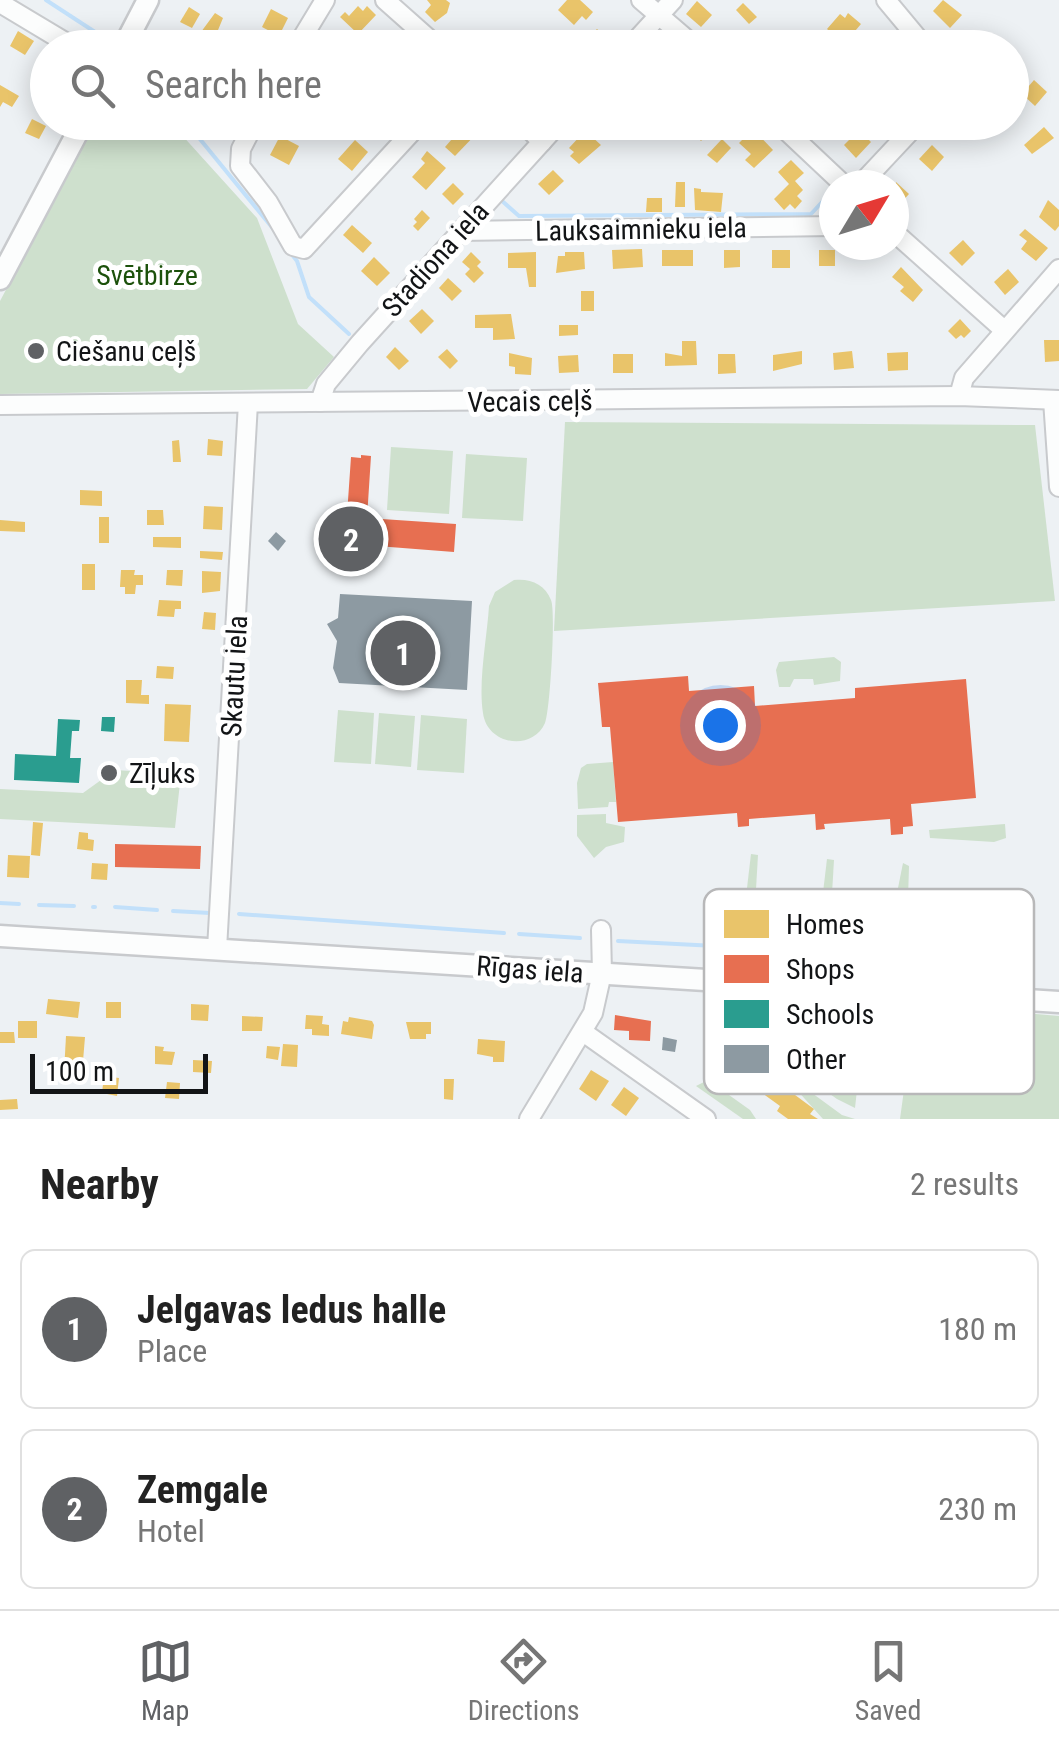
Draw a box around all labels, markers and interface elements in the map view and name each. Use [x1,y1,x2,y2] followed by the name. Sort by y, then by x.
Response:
[30,30,1029,140] search box
[65,58,120,113] icon: search
[145,63,322,107] text: Search here
[819,170,909,260] north arrow
[375,195,496,324] street label: Stadiona iela
[535,211,747,248] street label: Lauksaimnieku iela
[96,259,198,292] park label: Svētbirze
[56,335,196,368] place label: Ciešanu ceļš
[25,340,47,362] marker: Ciešanu ceļš
[467,384,593,419] street label: Vecais ceļš
[318,502,384,576] pin: 2
[215,614,254,738] street label: Skautu iela
[370,616,436,690] pin: 1
[695,700,746,751] your location
[129,757,196,790] place label: Zīļuks
[98,762,120,784] marker: Zīļuks
[704,889,1034,1094] legend
[786,908,864,941] text: Homes
[475,949,585,990] street label: Rīgas iela
[786,953,855,986] text: Shops
[786,998,874,1031] text: Schools
[786,1043,846,1076] text: Other
[30,1049,208,1094] scale bar
[45,1055,114,1088] text: 100 m
[40,1160,159,1209] text: Nearby
[910,1165,1019,1203] text: 2 results
[137,1288,446,1332] text: Jelgavas ledus halle
[66,1310,83,1348] text: 1
[938,1310,1017,1348] text: 180 m
[137,1332,207,1370] text: Place
[137,1468,268,1512] text: Zemgale
[66,1490,83,1528] text: 2
[938,1490,1017,1528] text: 230 m
[137,1512,205,1550] text: Hotel
[138,1634,193,1727] tab: Map
[468,1634,580,1727] tab: Directions
[855,1634,921,1727] tab: Saved

